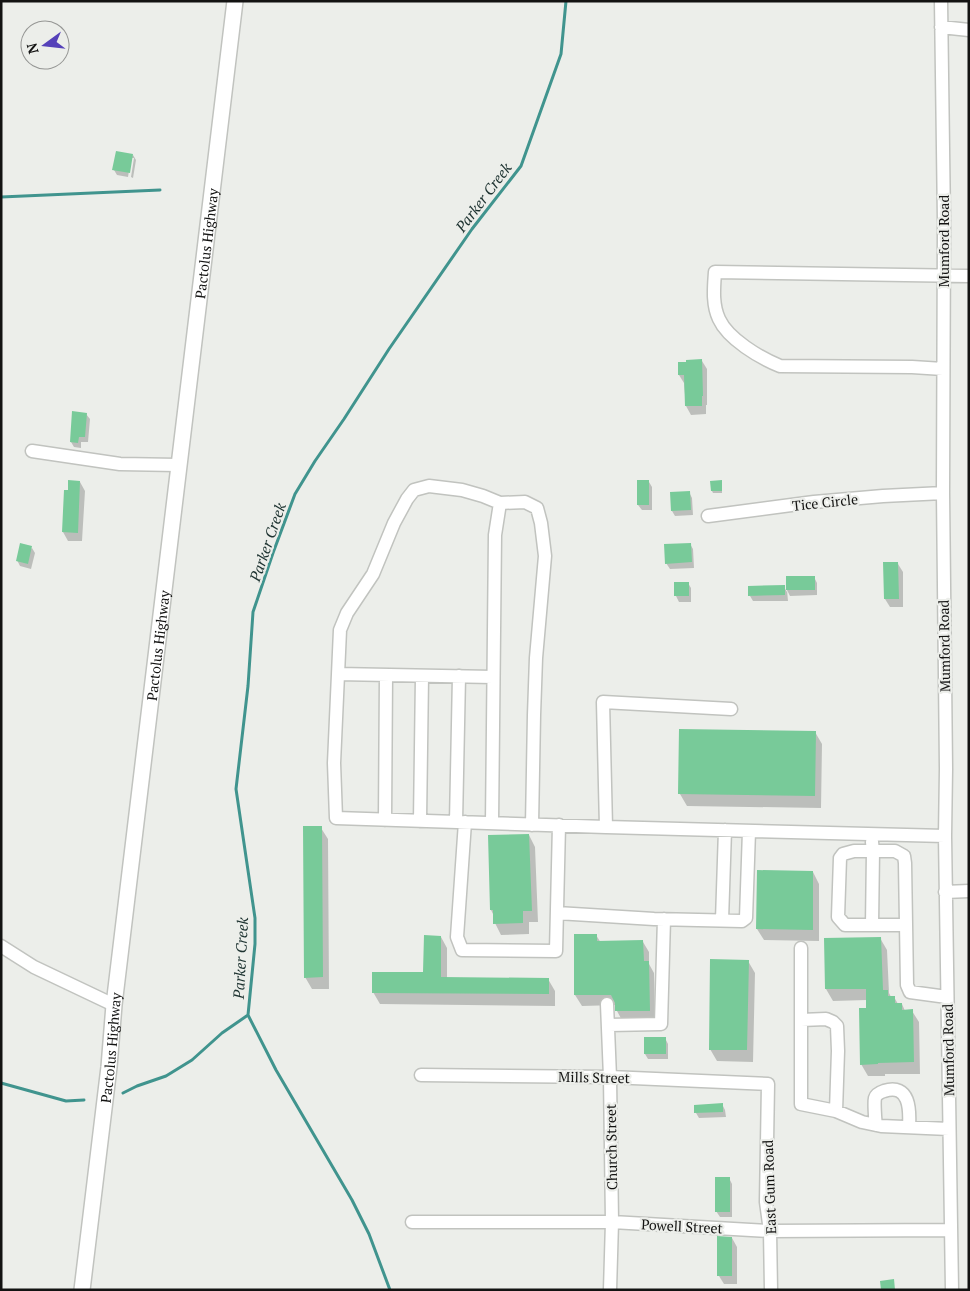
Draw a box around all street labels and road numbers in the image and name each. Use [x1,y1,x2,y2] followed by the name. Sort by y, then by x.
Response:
[190,186,222,300] street label: Pactolus Highway
[934,195,953,287] street label: Mumford Road
[791,489,859,515] street label: Tice Circle
[141,588,174,702] street label: Pactolus Highway
[934,599,954,692] street label: Mumford Road
[95,990,125,1104] street label: Pactolus Highway
[938,1003,958,1096] street label: Mumford Road
[558,1067,631,1087] street label: Mills Street
[601,1103,621,1190] street label: Church Street
[758,1139,780,1234] street label: East Gum Road
[641,1214,724,1238] street label: Powell Street

